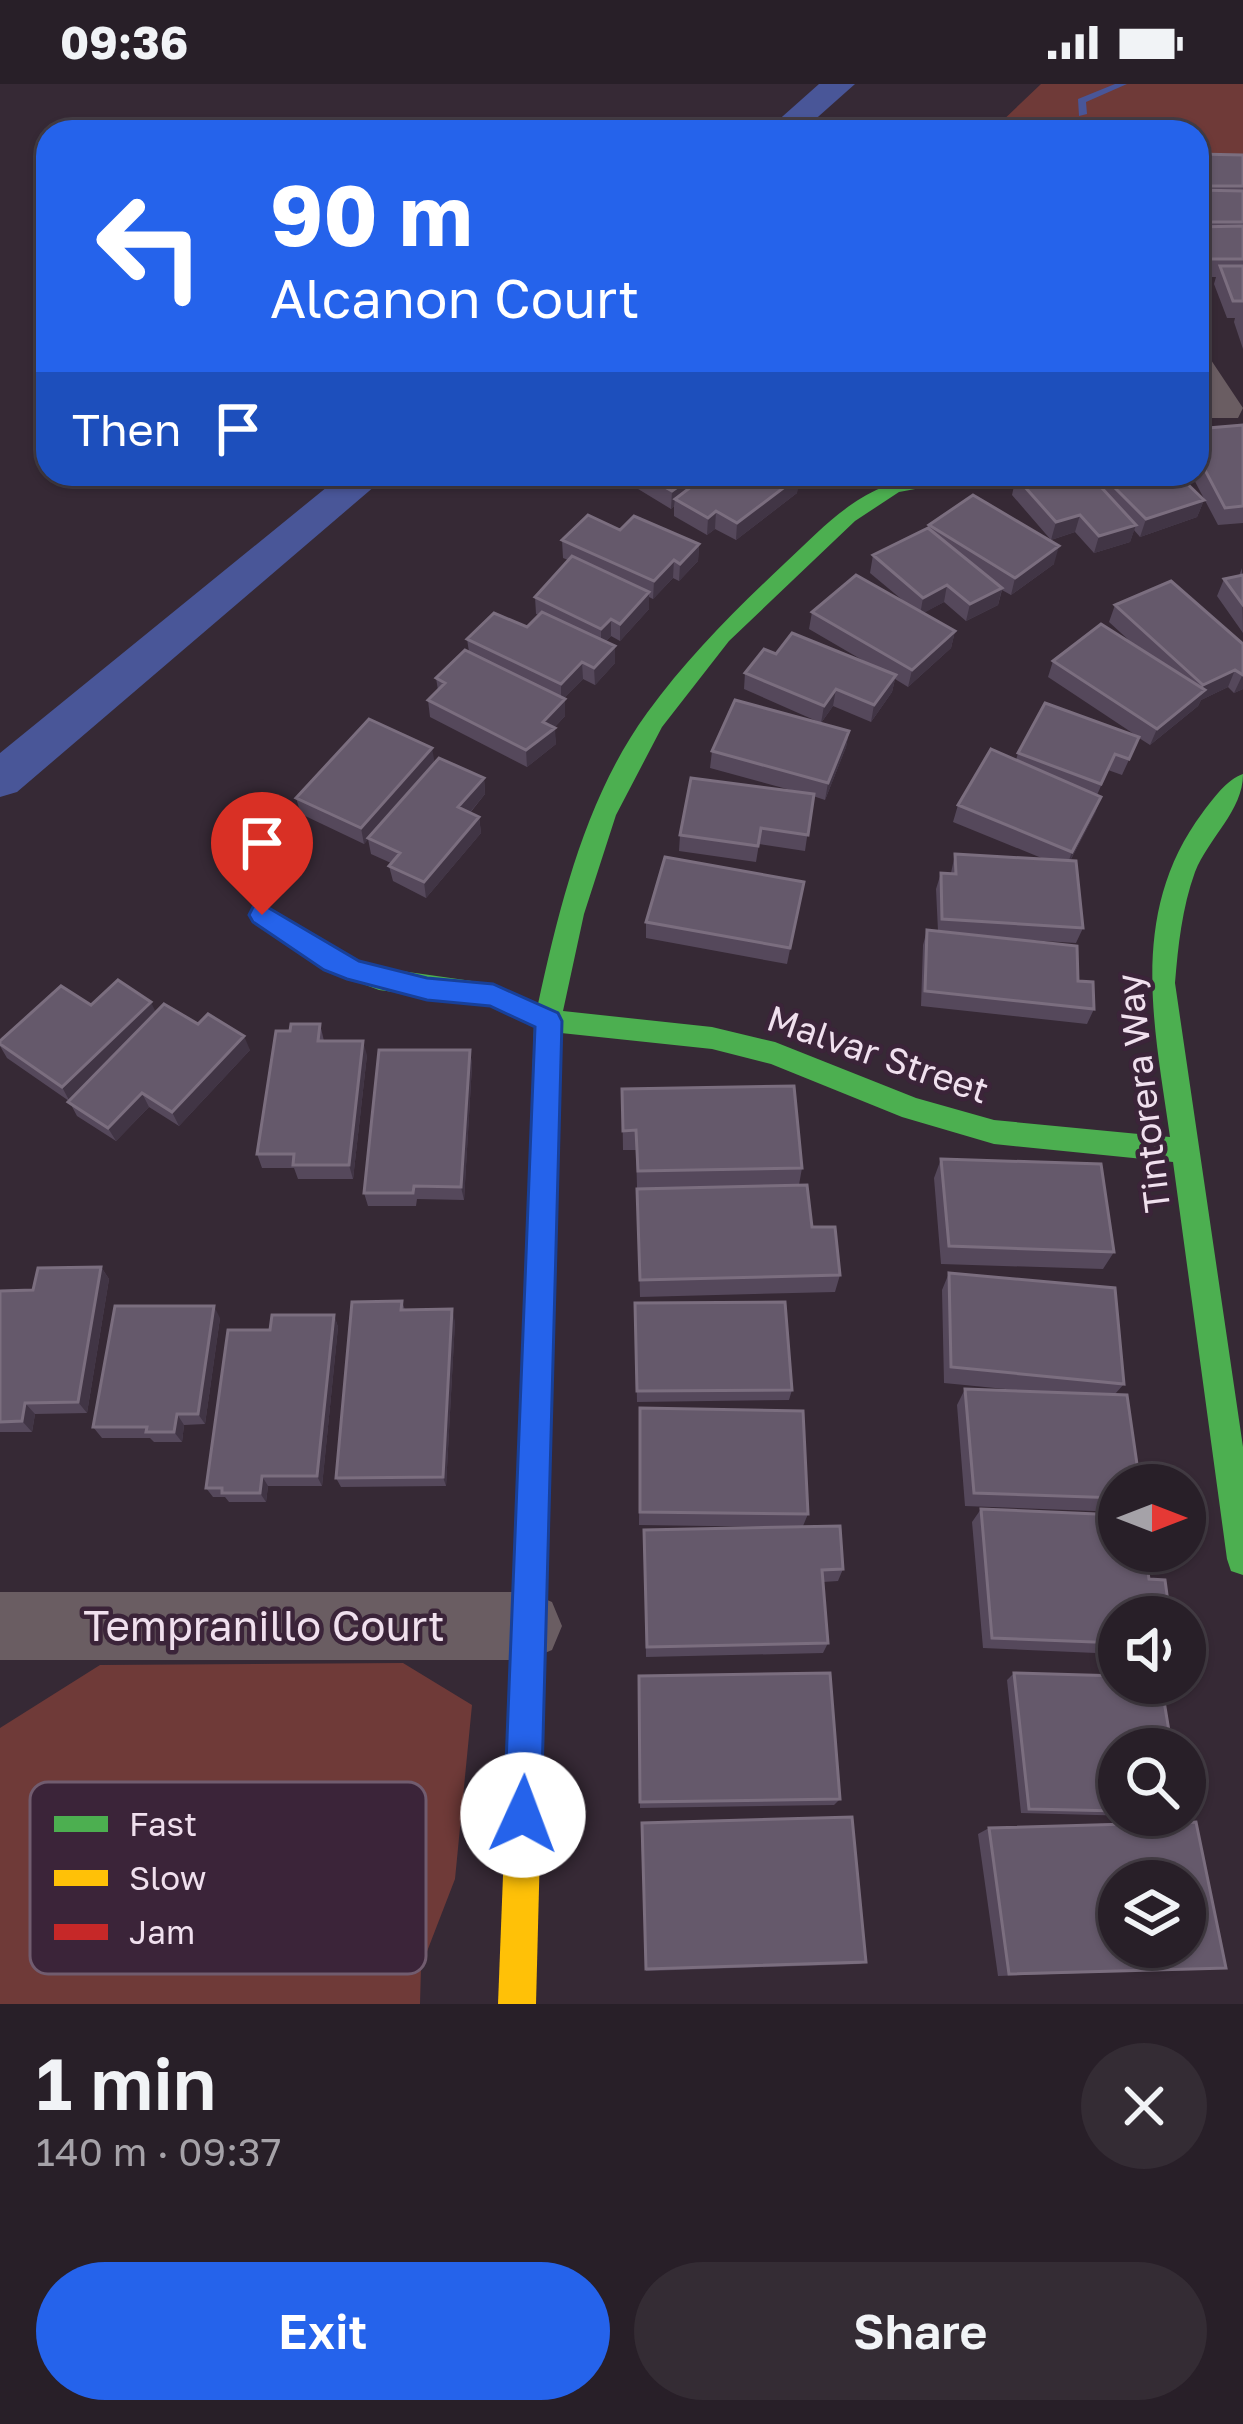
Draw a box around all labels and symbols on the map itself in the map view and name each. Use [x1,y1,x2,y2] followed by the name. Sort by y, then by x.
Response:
[211,792,313,915] pin
[1107,971,1178,1215] street label: Tintorera Way
[762,996,994,1111] street label: Malvar Street
[1098,1464,1206,1572] north arrow
[83,1600,445,1650] street label: Tempranillo Court
[460,1752,586,1878] position arrow
[30,1782,426,1974] legend
[129,1804,197,1843] text: Fast
[129,1858,207,1897] text: Slow
[129,1912,195,1951] text: Jam

